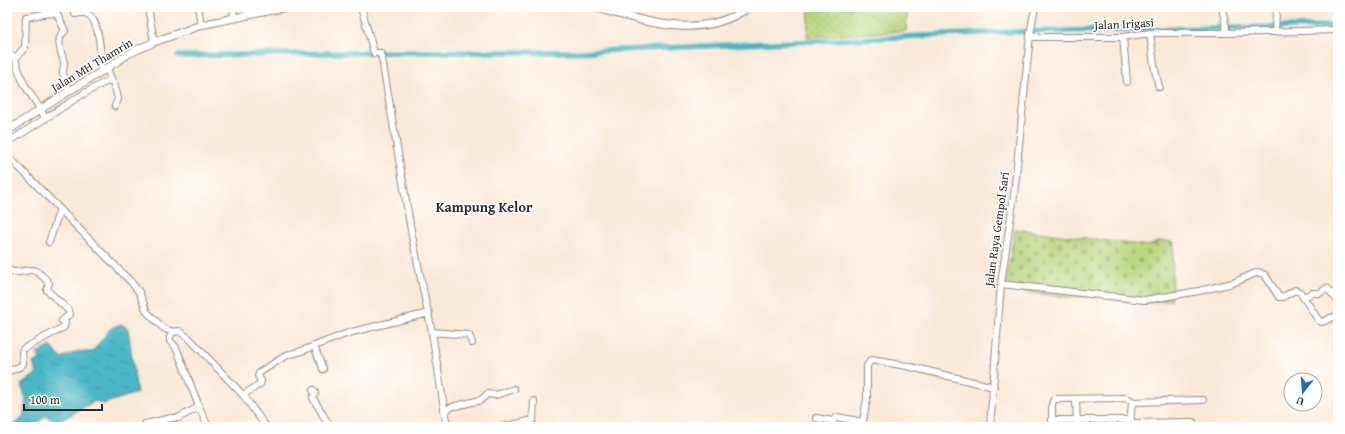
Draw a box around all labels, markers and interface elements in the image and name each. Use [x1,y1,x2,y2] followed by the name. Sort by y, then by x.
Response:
[1092,13,1155,34] street label: Jalan Irigasi
[46,33,136,97] street label: Jalan MH Thamrin
[980,170,1013,289] street label: Jalan Raya Gempol Sari
[436,197,533,217] district label: Kampung Kelor
[1283,372,1323,412] north arrow
[24,386,102,412] scale bar
[30,391,60,408] text: 100 m
[1294,393,1306,410] text: U

